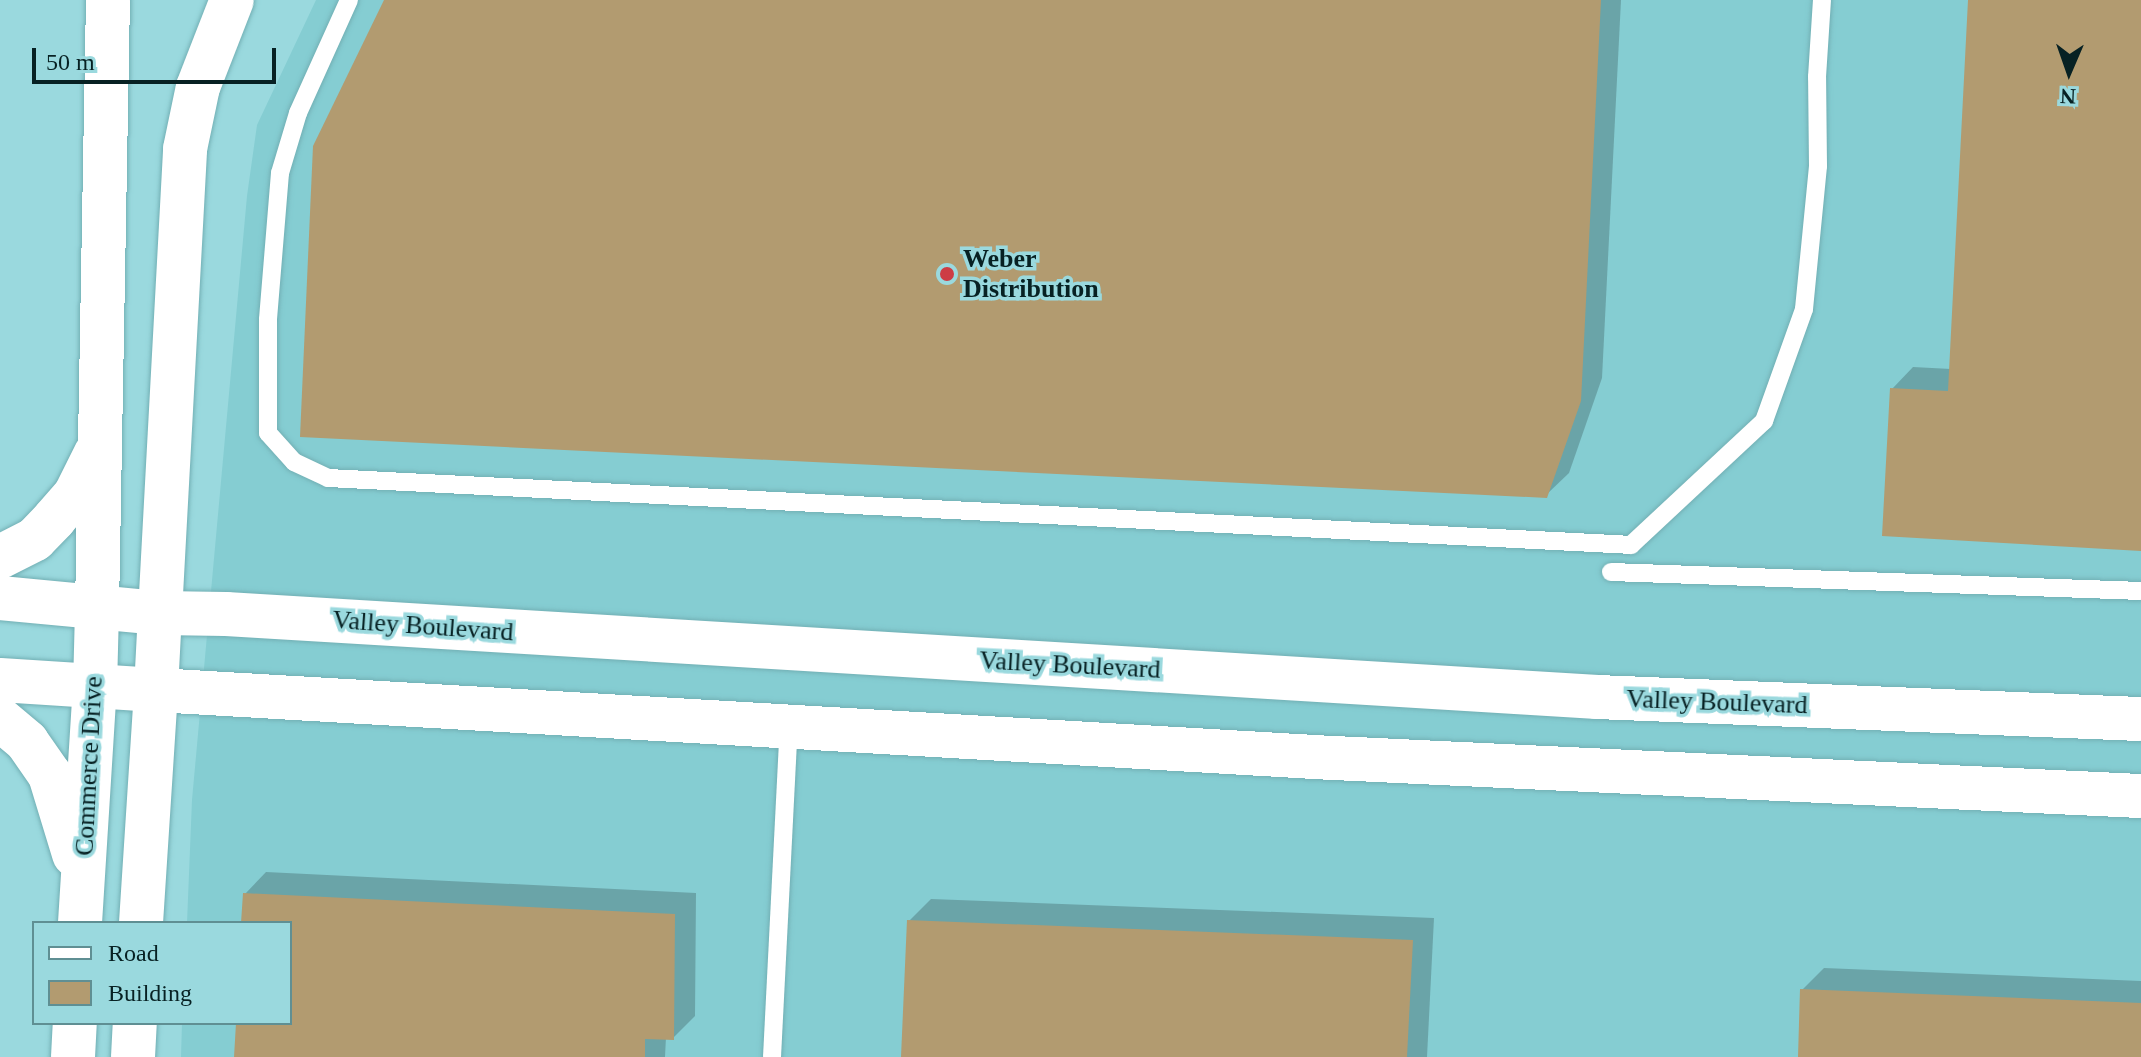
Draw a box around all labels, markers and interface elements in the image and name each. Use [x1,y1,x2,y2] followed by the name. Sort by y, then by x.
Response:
[36,32,280,82] scale bar
[2029,32,2109,112] north arrow
[46,49,95,75] text: 50 m
[2060,84,2077,109] text: N
[963,243,1099,304] place label: Weber Distribution
[938,265,956,283] marker: Weber Distribution
[332,604,514,648] street label: Valley Boulevard
[979,645,1161,685] street label: Valley Boulevard
[69,675,109,857] street label: Commerce Drive
[1626,683,1808,721] street label: Valley Boulevard
[32,921,292,1025] legend
[108,940,159,966] text: Road
[108,980,192,1006] text: Building

